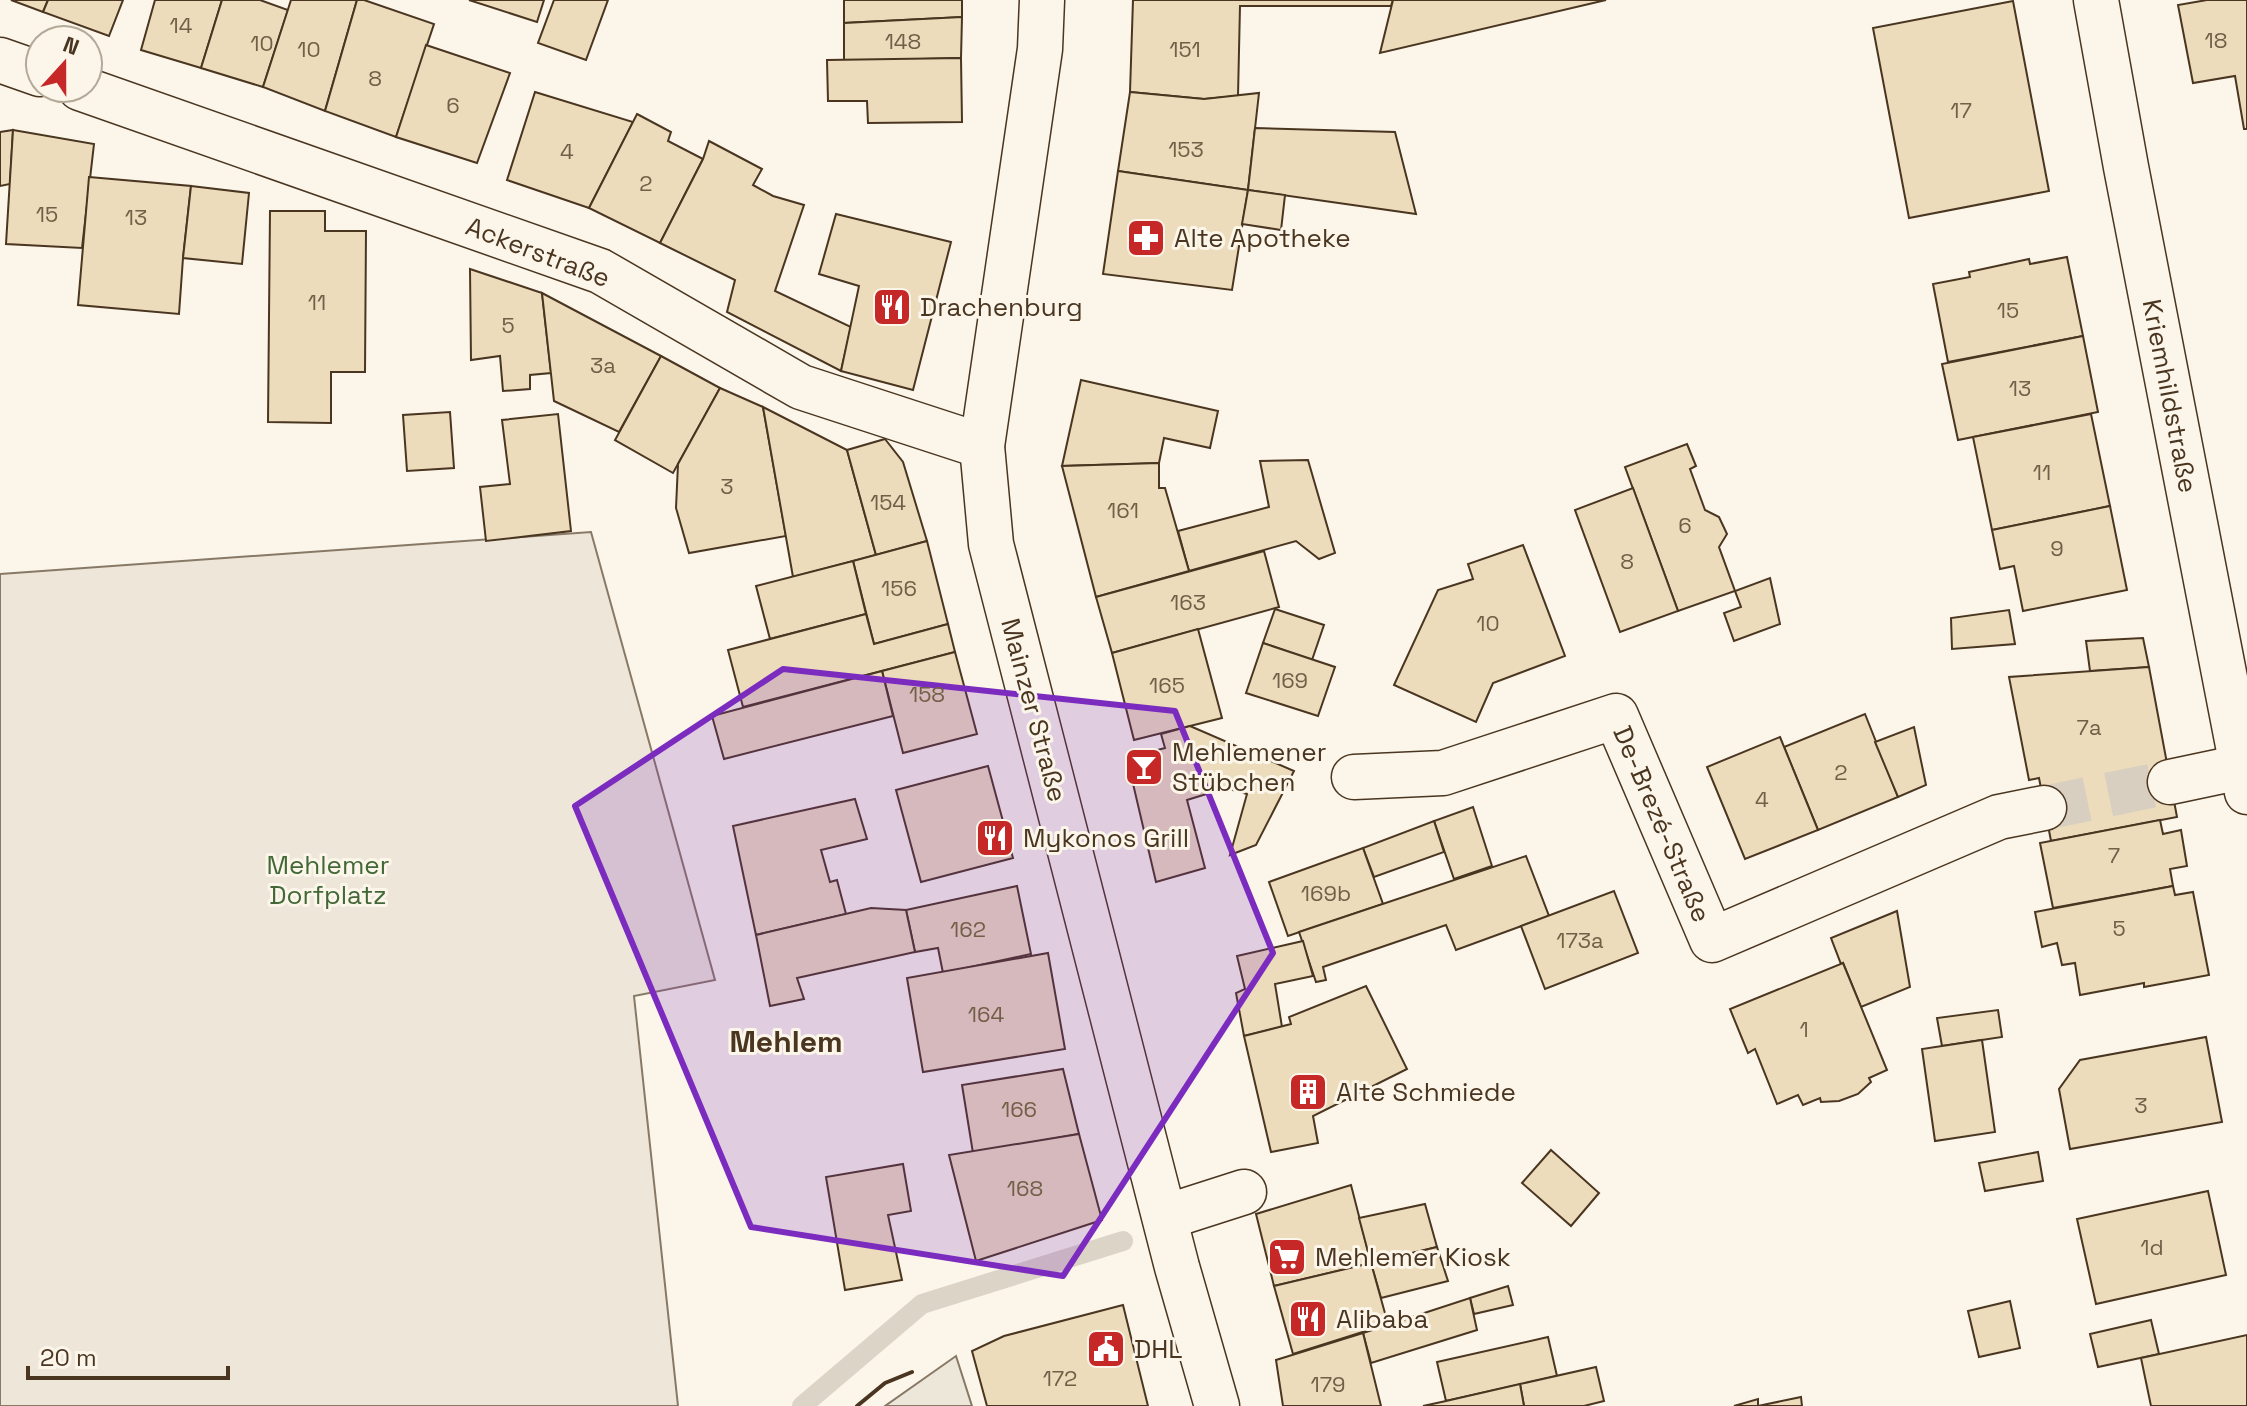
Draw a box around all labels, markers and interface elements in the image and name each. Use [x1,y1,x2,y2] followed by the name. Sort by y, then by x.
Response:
[170,11,193,39] house number: 14
[24,24,104,104] north arrow
[2205,26,2227,54] house number: 18
[885,27,921,55] house number: 148
[250,29,274,57] house number: 10
[59,30,83,61] text: N
[297,35,321,63] house number: 10
[1169,35,1201,63] house number: 151
[368,64,382,92] house number: 8
[446,91,460,119] house number: 6
[1950,96,1972,124] house number: 17
[1168,135,1204,163] house number: 153
[560,137,574,165] house number: 4
[639,169,653,197] house number: 2
[36,200,58,228] house number: 15
[125,203,147,231] house number: 13
[461,209,615,295] street label: Ackerstraße
[1125,217,1167,259] pharmacy icon: Alte Apotheke
[1174,221,1351,255] place label: Alte Apotheke
[871,286,913,328] restaurant icon: Drachenburg
[308,288,326,316] house number: 11
[920,290,1083,324] place label: Drachenburg
[1997,296,2019,324] house number: 15
[2135,296,2205,496] street label: Kriemhildstraße
[501,311,515,339] house number: 5
[590,351,616,379] house number: 3a
[2009,374,2031,402] house number: 13
[2033,458,2051,486] house number: 11
[720,472,734,500] house number: 3
[870,488,906,516] house number: 154
[1107,496,1139,524] house number: 161
[1678,511,1692,539] house number: 6
[2050,534,2064,562] house number: 9
[1620,547,1634,575] house number: 8
[881,574,917,602] house number: 156
[1170,588,1206,616] house number: 163
[1476,609,1500,637] house number: 10
[993,615,1075,805] street label: Mainzer Straße
[1272,666,1308,694] house number: 169
[1149,671,1185,699] house number: 165
[909,680,945,708] house number: 158
[2076,713,2102,741] house number: 7a
[1605,721,1719,927] street label: De-Brezé-Straße
[1172,735,1326,799] place label: Mehlemener Stübchen
[1123,746,1165,788] bar icon: Mehlemener Stübchen
[1834,758,1848,786] house number: 2
[1755,785,1769,813] house number: 4
[974,817,1016,859] restaurant icon: Mykonos Grill
[1023,821,1189,855] place label: Mykonos Grill
[2108,841,2120,869] house number: 7
[266,848,390,912] park label: Mehlemer Dorfplatz
[1301,879,1351,907] house number: 169b
[2112,914,2126,942] house number: 5
[950,915,986,943] house number: 162
[1556,926,1604,954] house number: 173a
[968,1000,1004,1028] house number: 164
[1799,1015,1809,1043] house number: 1
[729,1022,843,1061] district label: Mehlem
[1287,1071,1329,1113] building icon: Alte Schmiede
[1336,1075,1516,1109] place label: Alte Schmiede
[2134,1091,2148,1119] house number: 3
[1001,1095,1037,1123] house number: 166
[1007,1174,1043,1202] house number: 168
[2140,1233,2164,1261] house number: 1d
[1266,1236,1308,1278] supermarket icon: Mehlemer Kiosk
[1315,1240,1511,1274] place label: Mehlemer Kiosk
[1287,1298,1329,1340] restaurant icon: Alibaba
[1336,1302,1429,1336] place label: Alibaba
[1085,1328,1127,1370] public building icon: DHL
[28,1330,228,1380] scale bar
[1134,1332,1183,1366] place label: DHL
[40,1342,97,1373] text: 20 m
[1043,1364,1077,1392] house number: 172
[1310,1370,1346,1398] house number: 179

